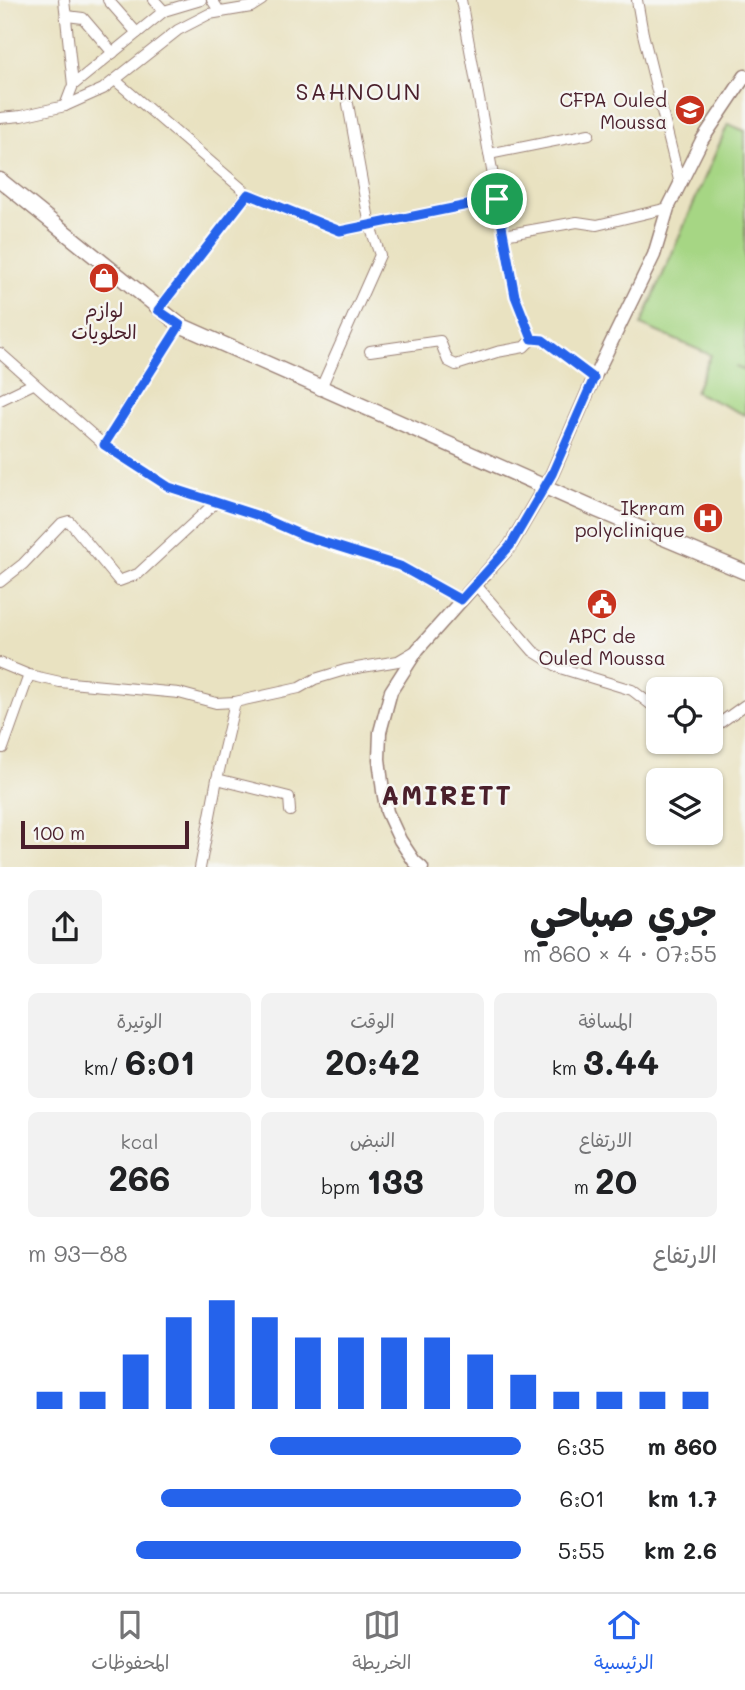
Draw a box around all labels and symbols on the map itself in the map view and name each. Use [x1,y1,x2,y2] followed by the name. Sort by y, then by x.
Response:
[296,76,422,106] district label: SAHNOUN
[559,87,667,134] place label: CFPA Ouled Moussa
[673,93,707,127] school or university icon: CFPA Ouled Moussa
[467,169,527,229] pin
[87,261,121,295] shop icon: لوازم الحلويات
[71,297,137,345] place label: لوازم الحلويات
[575,495,685,542] place label: Ikrram polyclinique
[691,501,725,535] hospital icon: Ikrram polyclinique
[585,587,619,621] public building icon: APC de Ouled Moussa
[538,623,666,670] place label: APC de Ouled Moussa
[381,778,513,812] district label: AMIRETT
[21,818,189,850] scale bar

